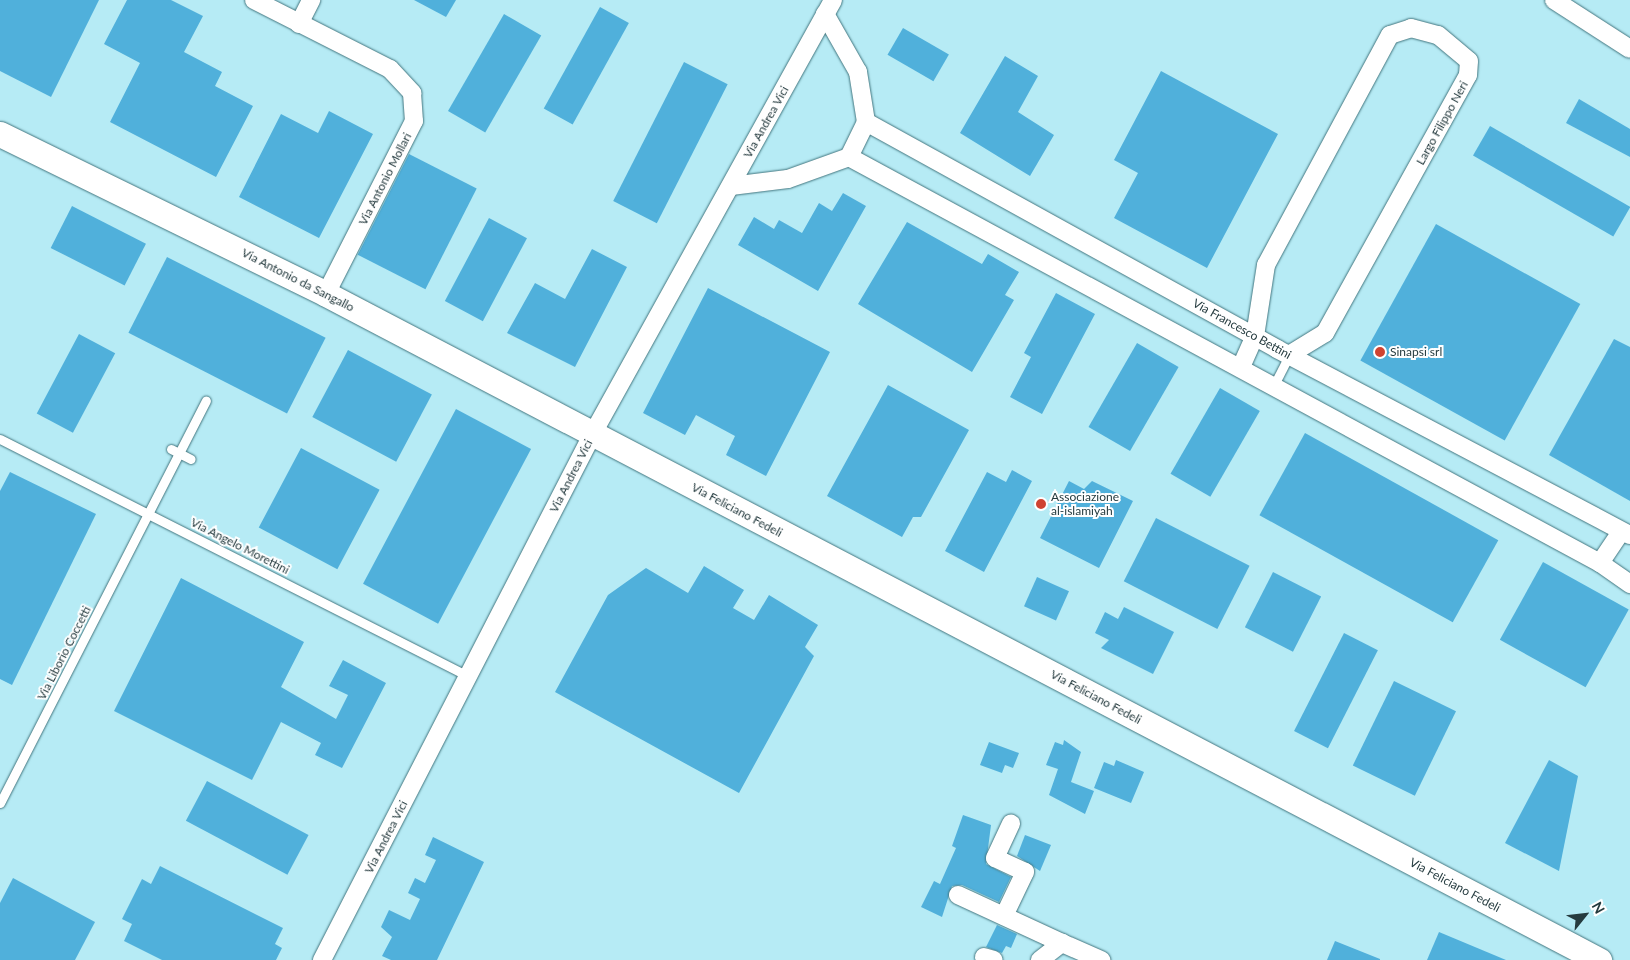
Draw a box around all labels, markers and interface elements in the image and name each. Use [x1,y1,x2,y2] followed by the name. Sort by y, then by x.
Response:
[1413,79,1471,167] street label: Largo Filippo Neri
[740,83,792,161] street label: Via Andrea Vici
[355,130,415,228] street label: Via Antonio Mollari
[239,245,357,315] street label: Via Antonio da Sangallo
[1190,296,1294,362] street label: Via Francesco Bettini
[1390,345,1442,359] place label: Sinapsi srl
[1374,346,1386,358] marker: Sinapsi srl
[546,437,596,515] street label: Via Andrea Vici
[689,480,785,540] street label: Via Feliciano Fedeli
[1051,490,1119,518] place label: Associazione al-islamiyah
[1035,498,1047,510] marker: Associazione al-islamiyah
[188,515,292,577] street label: Via Angelo Morettini
[34,604,94,702] street label: Via Liborio Coccetti
[1048,667,1144,727] street label: Via Feliciano Fedeli
[361,798,411,876] street label: Via Andrea Vici
[1407,855,1503,915] street label: Via Feliciano Fedeli
[1560,890,1610,940] north arrow
[1589,899,1609,916] text: N

